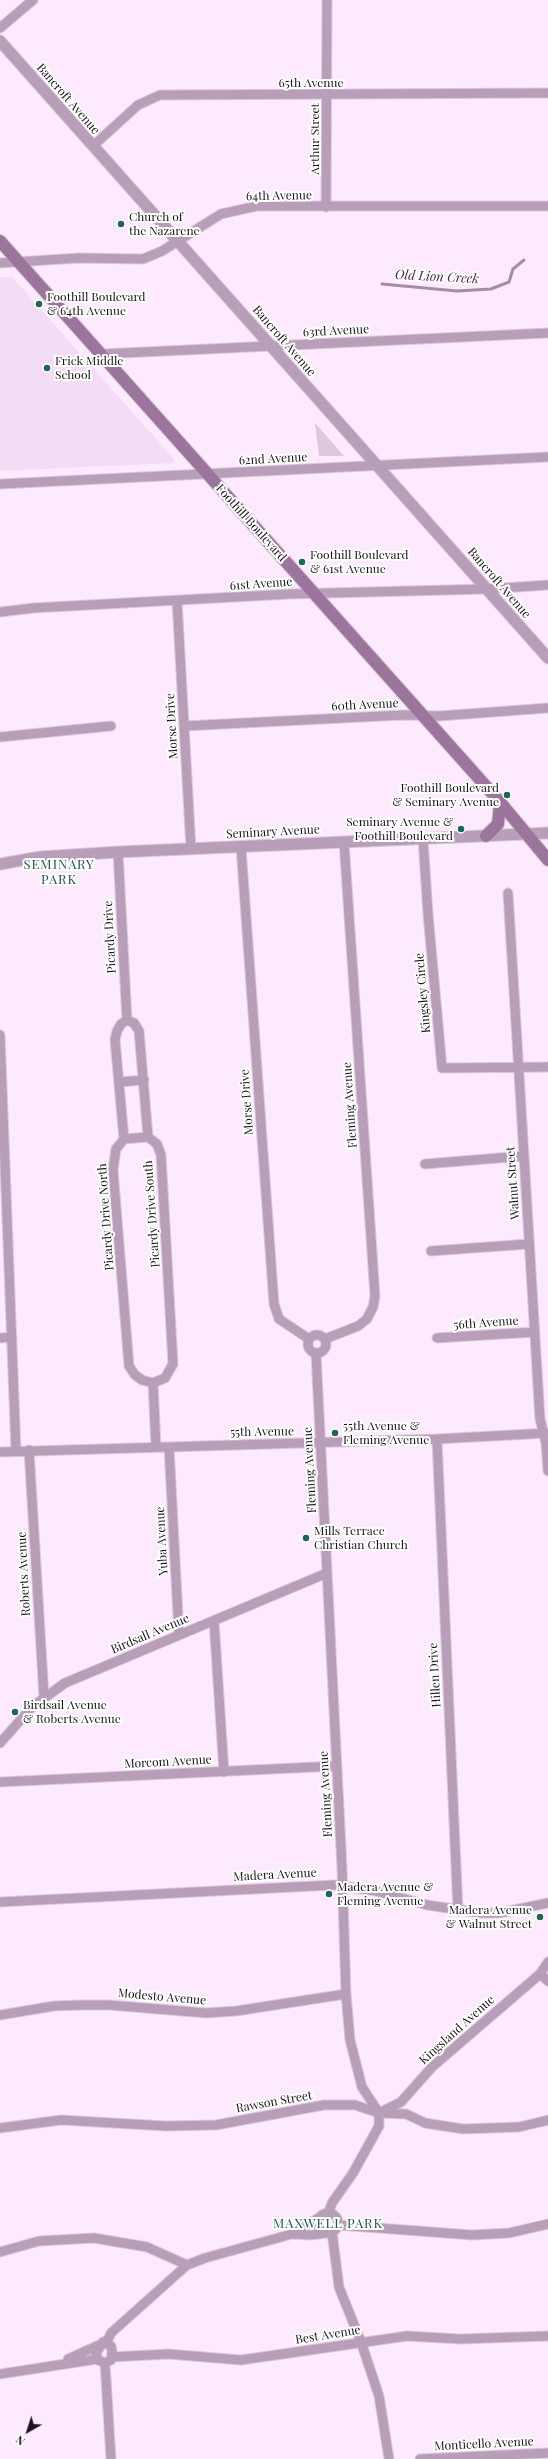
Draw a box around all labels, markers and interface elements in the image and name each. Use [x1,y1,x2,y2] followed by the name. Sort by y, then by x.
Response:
[33,61,103,137] street label: Bancroft Avenue
[278,76,344,90] street label: 65th Avenue
[308,103,322,175] street label: Arthur Street
[246,188,312,204] street label: 64th Avenue
[129,210,200,238] place label: Church of the Nazarene
[116,219,126,229] marker: Church of the Nazarene
[395,267,479,287] water label: Old Lion Creek
[47,290,146,318] place label: Foothill Boulevard & 64th Avenue
[34,299,44,309] marker: Foothill Boulevard & 64th Avenue
[249,303,319,379] street label: Bancroft Avenue
[303,322,369,340] street label: 63rd Avenue
[55,354,123,382] place label: Frick Middle School
[42,363,52,373] marker: Frick Middle School
[238,450,308,468] street label: 62nd Avenue
[213,482,289,564] street label: Foothill Boulevard
[464,545,534,621] street label: Bancroft Avenue
[310,548,409,576] place label: Foothill Boulevard & 61st Avenue
[297,557,307,567] marker: Foothill Boulevard & 61st Avenue
[229,575,293,593] street label: 61st Avenue
[163,693,181,759] street label: Morse Drive
[331,696,399,714] street label: 60th Avenue
[392,781,499,809] place label: Foothill Boulevard & Seminary Avenue
[502,790,512,800] marker: Foothill Boulevard & Seminary Avenue
[346,815,453,843] place label: Seminary Avenue & Foothill Boulevard
[226,822,320,842] street label: Seminary Avenue
[456,824,466,834] marker: Seminary Avenue & Foothill Boulevard
[23,857,95,888] district label: SEMINARY PARK
[101,900,119,974] street label: Picardy Drive
[412,952,434,1034] street label: Kingsley Circle
[340,1061,360,1149] street label: Fleming Avenue
[238,1069,256,1135] street label: Morse Drive
[503,1146,523,1220] street label: Walnut Street
[141,1160,163,1268] street label: Picardy Drive South
[95,1163,117,1271] street label: Picardy Drive North
[453,1314,519,1332] street label: 56th Avenue
[343,1419,429,1447] place label: 55th Avenue & Fleming Avenue
[230,1424,294,1440] street label: 55th Avenue
[301,1427,319,1513] street label: Fleming Avenue
[330,1428,340,1438] marker: 55th Avenue & Fleming Avenue
[153,1506,171,1576] street label: Yuba Avenue
[314,1524,408,1552] place label: Mills Terrace Christian Church
[15,1531,33,1617] street label: Roberts Avenue
[301,1533,311,1543] marker: Mills Terrace Christian Church
[109,1611,191,1657] street label: Birdsall Avenue
[426,1642,444,1708] street label: Hillen Drive
[23,1698,121,1726] place label: Birdsail Avenue & Roberts Avenue
[10,1707,20,1717] marker: Birdsail Avenue & Roberts Avenue
[317,1751,335,1837] street label: Fleming Avenue
[124,1753,212,1771] street label: Morcom Avenue
[233,1866,317,1884] street label: Madera Avenue
[337,1880,433,1908] place label: Madera Avenue & Fleming Avenue
[324,1889,334,1899] marker: Madera Avenue & Fleming Avenue
[446,1903,532,1931] place label: Madera Avenue & Walnut Street
[535,1912,545,1922] marker: Madera Avenue & Walnut Street
[117,1986,207,2008] street label: Modesto Avenue
[416,1992,498,2068] street label: Kingsland Avenue
[235,2088,313,2116] street label: Rawson Street
[273,2216,383,2232] district label: MAXWELL PARK
[294,2323,362,2347] street label: Best Avenue
[8,2411,48,2451] north arrow
[12,2432,28,2449] text: N
[434,2434,534,2454] street label: Monticello Avenue

